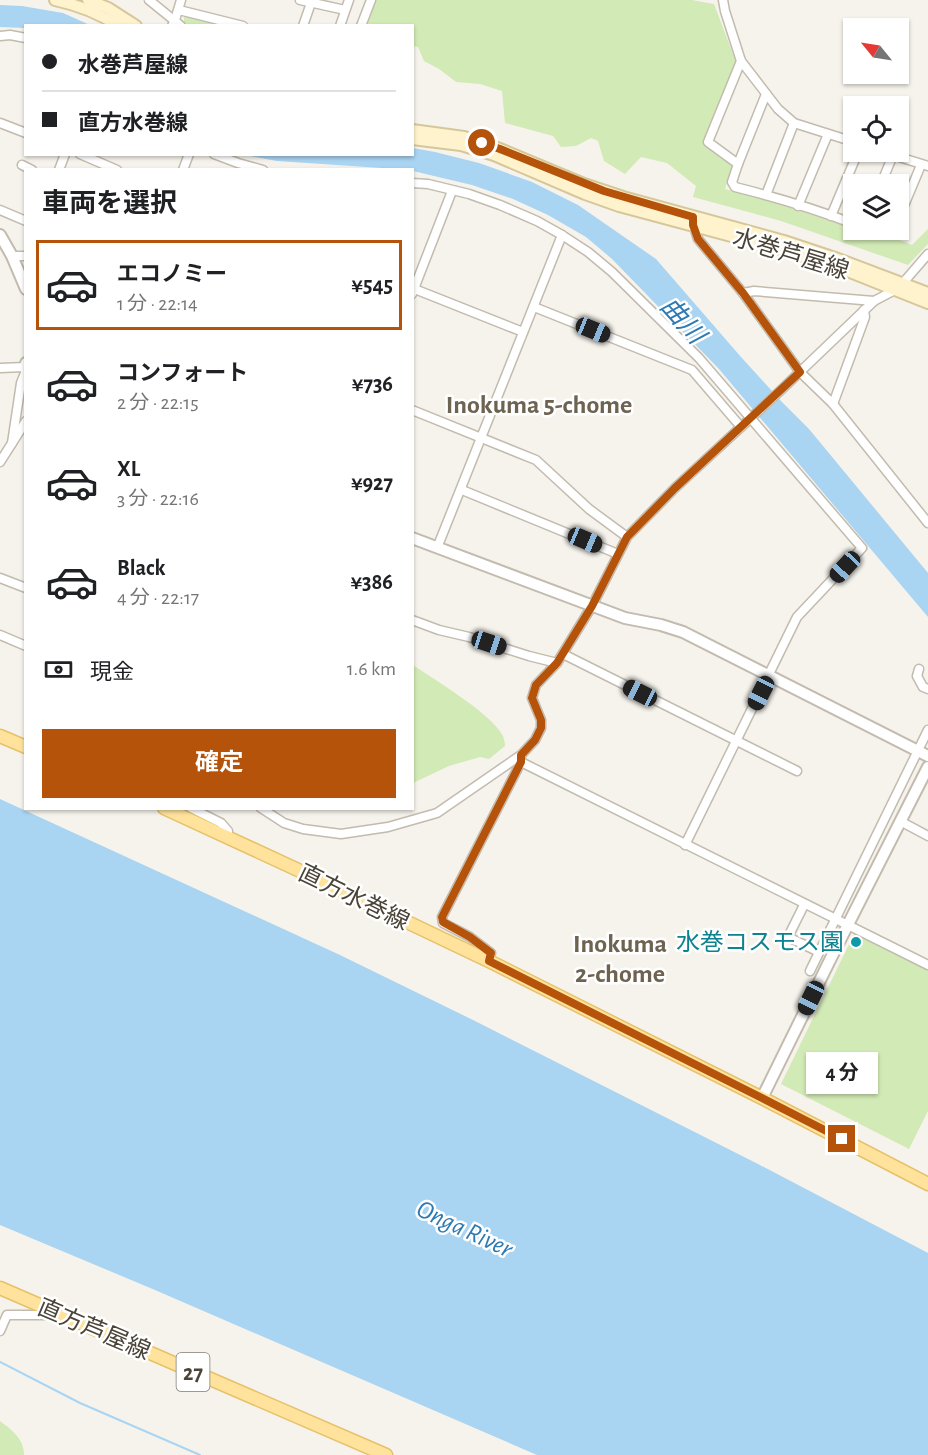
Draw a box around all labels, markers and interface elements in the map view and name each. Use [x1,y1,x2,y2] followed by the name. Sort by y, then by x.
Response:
[843,18,909,84] north arrow
[843,18,909,240] map controls
[78,54,188,76] text: 水巻芦屋線
[843,96,909,162] button: locate
[78,112,188,134] text: 直方水巻線
[468,129,495,156] route start
[843,174,909,240] button: layers
[42,190,177,217] text: 車両を選択
[730,224,852,284] street label: 水巻芦屋線
[45,258,99,312] icon: car
[117,263,227,285] text: エコノミー
[351,274,393,296] text: ¥545
[655,292,712,351] water label: 曲川
[117,294,198,314] text: 1 分 · 22:14
[573,315,613,345] car
[45,357,99,411] icon: car
[117,362,248,384] text: コンフォート
[352,373,393,395] text: ¥736
[446,392,632,418] district label: Inokuma 5-chome
[117,393,199,413] text: 2 分 · 22:15
[45,456,99,510] icon: car
[117,458,140,480] text: XL
[351,472,393,494] text: ¥927
[117,489,199,509] text: 3 分 · 22:16
[565,525,605,555] car
[826,548,864,586] car
[45,555,99,609] icon: car
[117,557,165,579] text: Black
[350,571,393,593] text: ¥386
[117,588,199,608] text: 4 分 · 22:17
[469,629,509,657] car
[42,653,75,686] icon: cash
[347,659,396,679] text: 1.6 km
[90,661,134,683] text: 現金
[745,673,777,713] car
[620,677,660,709] car
[42,729,396,798] button: 確定
[294,859,414,935] street label: 直方水巻線
[676,929,844,955] place label: 水巻コスモス園
[573,931,667,987] district label: Inokuma 2-chome
[849,935,863,949] marker: 水巻コスモス園
[795,978,827,1018] car
[806,1052,878,1094] callout: 4 分
[825,1063,859,1083] text: 4 分
[828,1125,855,1152] route end
[413,1195,518,1263] water label: Onga River
[34,1294,154,1364] street label: 直方芦屋線
[176,1353,210,1391] road number: 27

